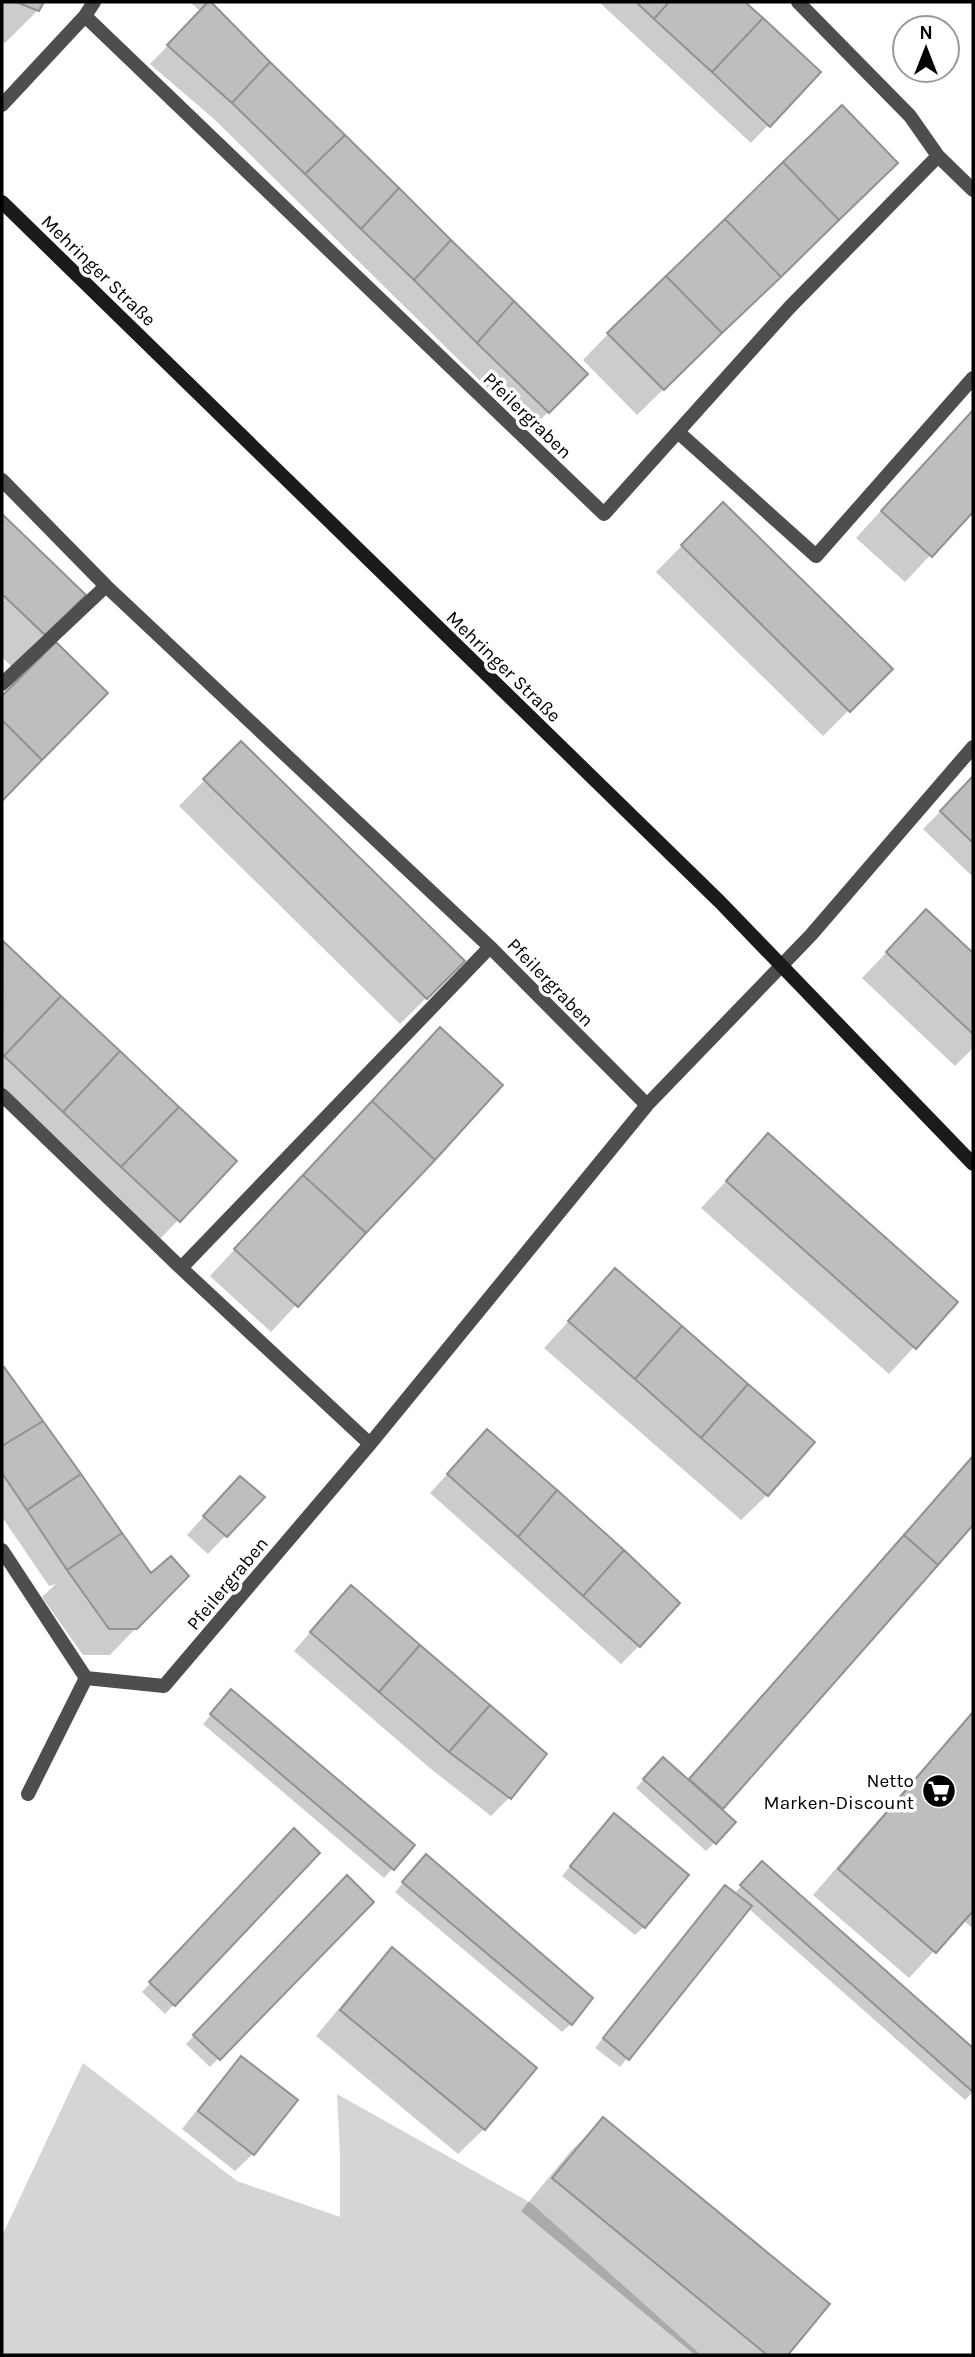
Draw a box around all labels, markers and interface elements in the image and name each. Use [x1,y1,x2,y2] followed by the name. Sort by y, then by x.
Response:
[891,14,961,84] north arrow
[919,22,933,44] text: N
[37,211,160,331] street label: Mehringer Straße
[478,368,576,463] street label: Pfeilergraben
[442,607,565,727] street label: Mehringer Straße
[503,934,598,1032] street label: Pfeilergraben
[182,1533,273,1635] street label: Pfeilergraben
[764,1770,914,1814] place label: Netto Marken-Discount
[920,1772,958,1810] supermarket icon: Netto Marken-Discount

